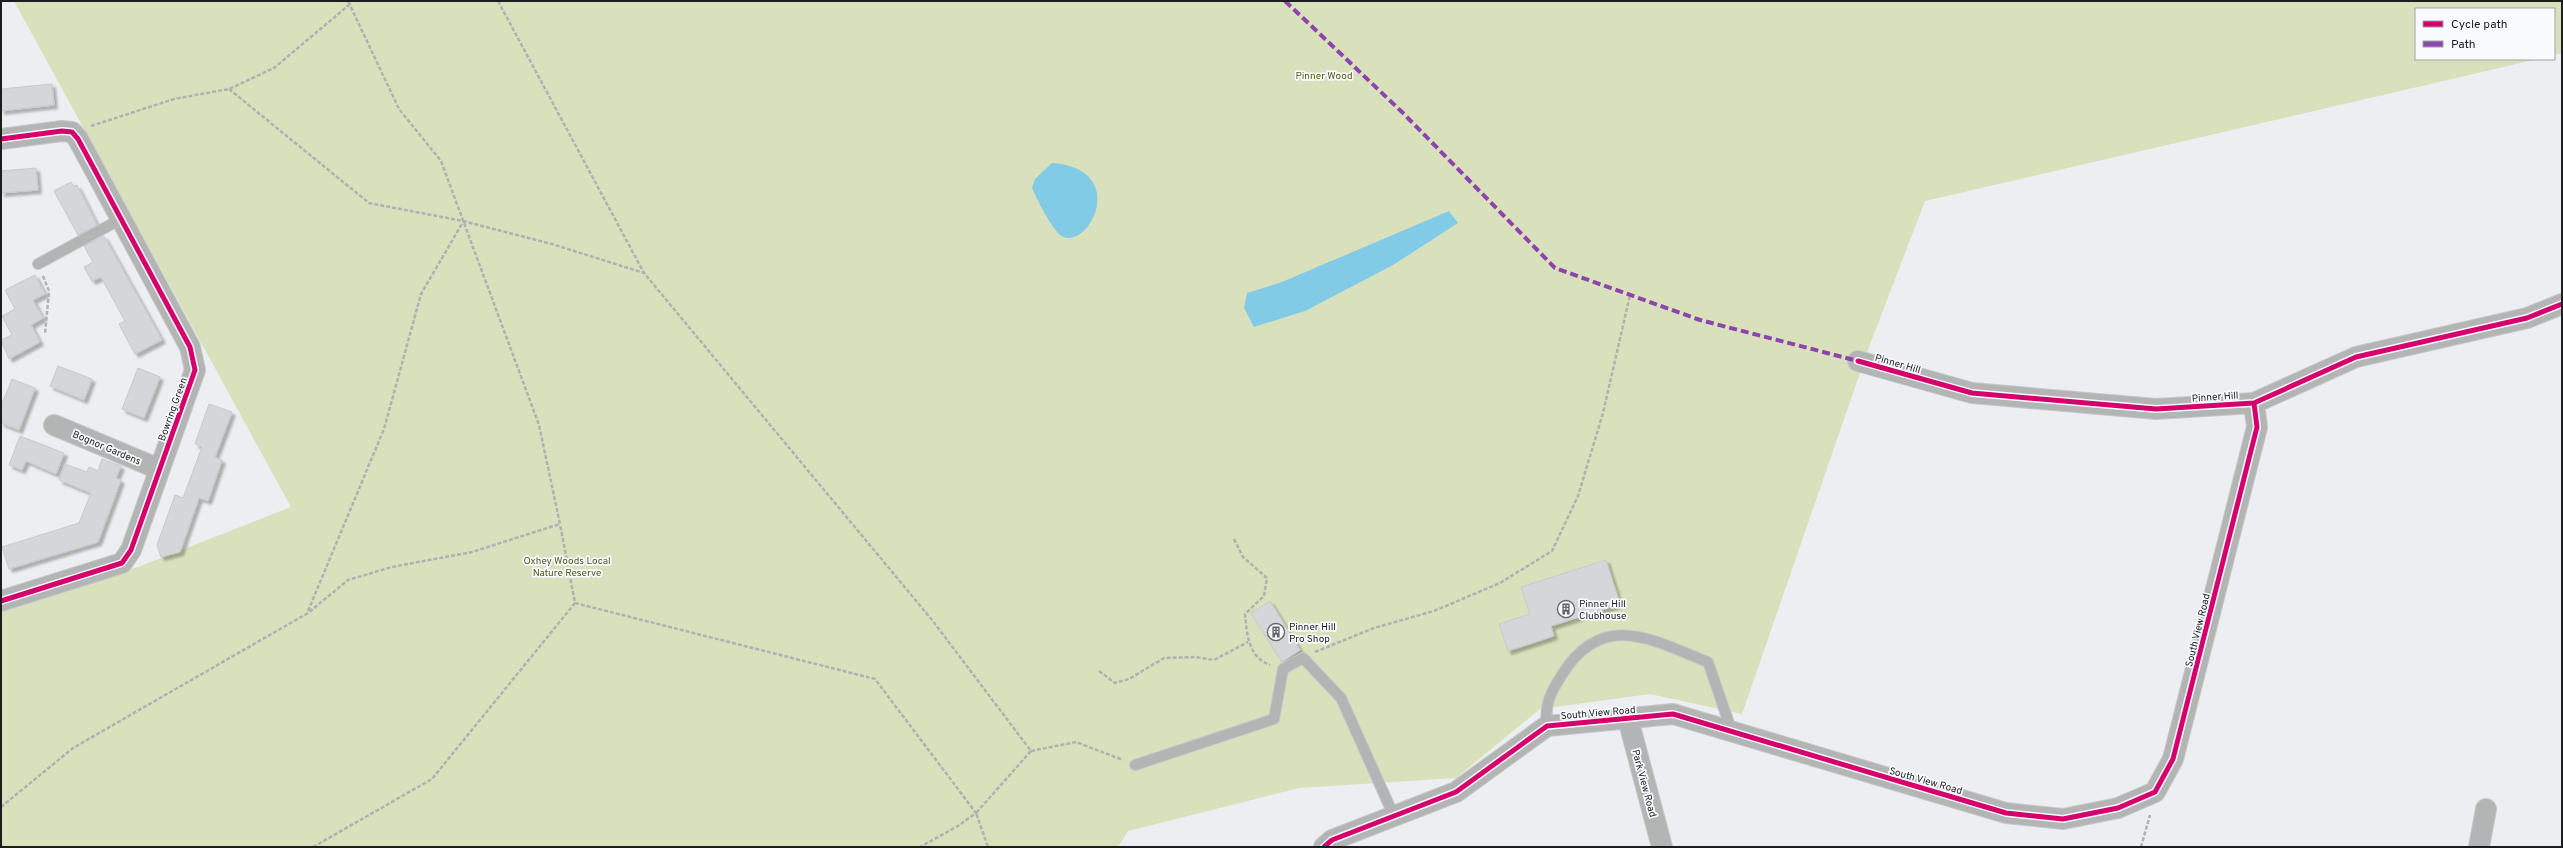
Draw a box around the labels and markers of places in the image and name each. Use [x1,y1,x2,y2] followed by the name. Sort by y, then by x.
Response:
[1579,598,1626,623] place label: Pinner Hill Clubhouse
[1556,599,1576,619] building icon: Pinner Hill Clubhouse
[1289,621,1336,646] place label: Pinner Hill Pro Shop
[1266,622,1286,642] building icon: Pinner Hill Pro Shop

